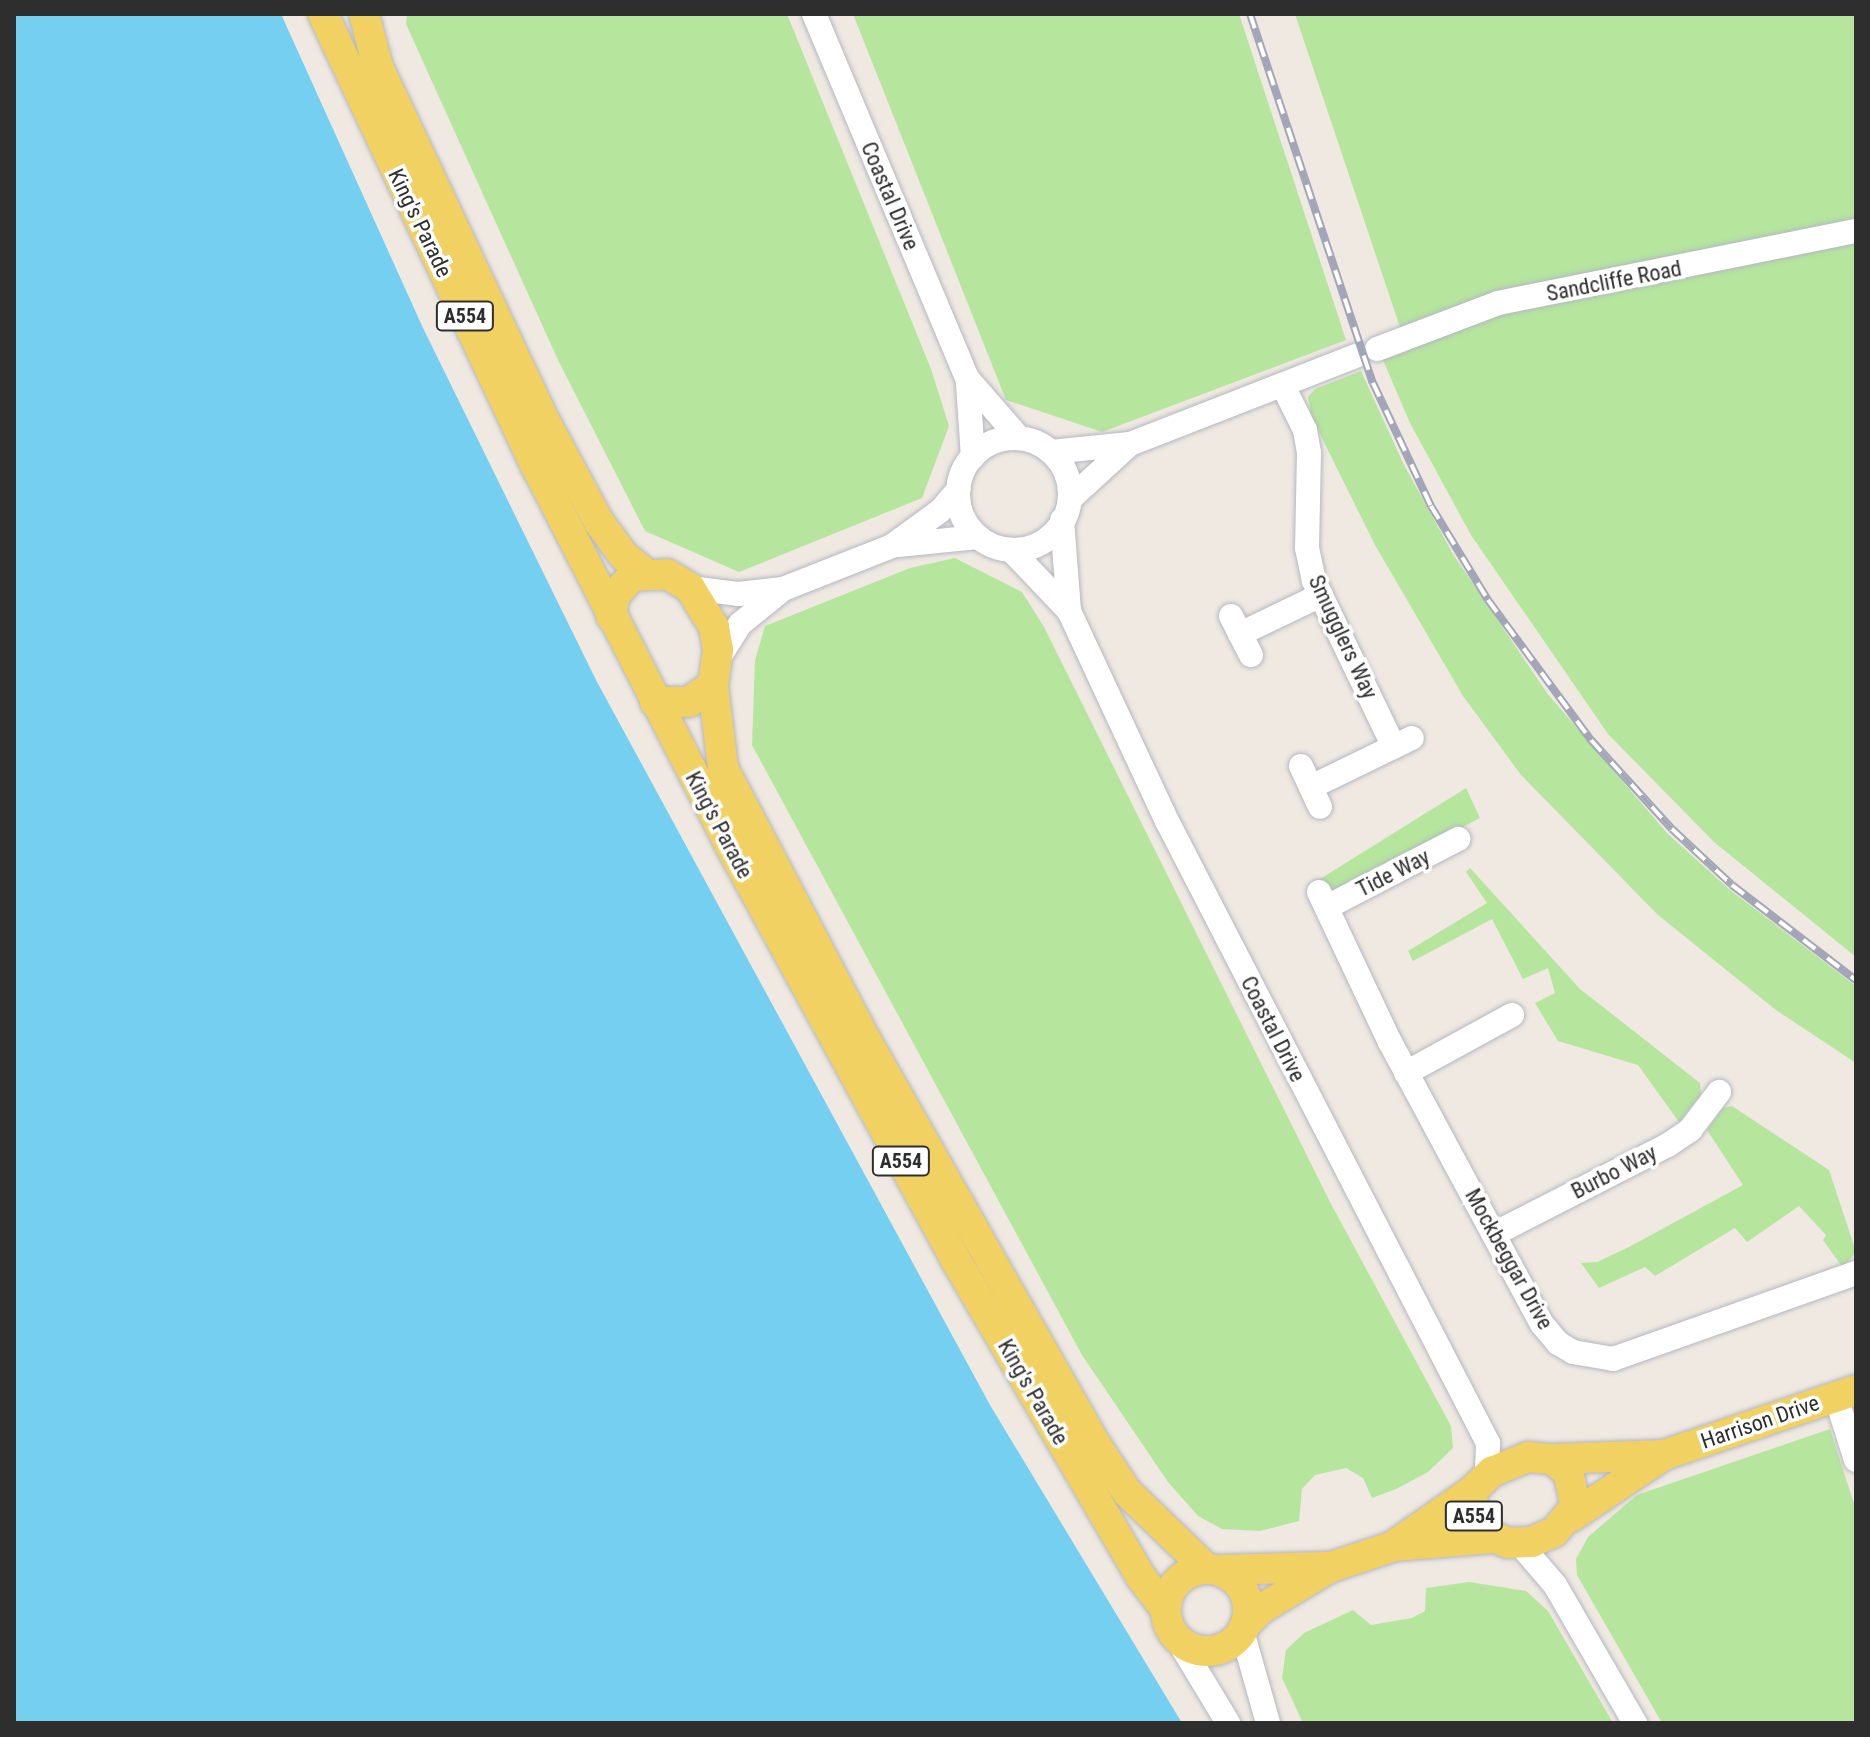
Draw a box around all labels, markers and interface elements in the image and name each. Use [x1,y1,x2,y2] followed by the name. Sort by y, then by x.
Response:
[855,138,925,254] street label: Coastal Drive
[382,165,458,281] street label: King's Parade
[1544,255,1684,307] street label: Sandcliffe Road
[435,300,495,332] road number: A554
[1303,571,1383,703] street label: Smugglers Way
[680,767,758,883] street label: King's Parade
[1352,843,1434,903] street label: Tide Way
[1235,972,1311,1086] street label: Coastal Drive
[1567,1139,1661,1205] street label: Burbo Way
[871,1145,931,1177] road number: A554
[1459,1184,1559,1334] street label: Mockbeggar Drive
[992,1335,1074,1449] street label: King's Parade
[1697,1389,1823,1455] street label: Harrison Drive
[1444,1500,1504,1532] road number: A554

